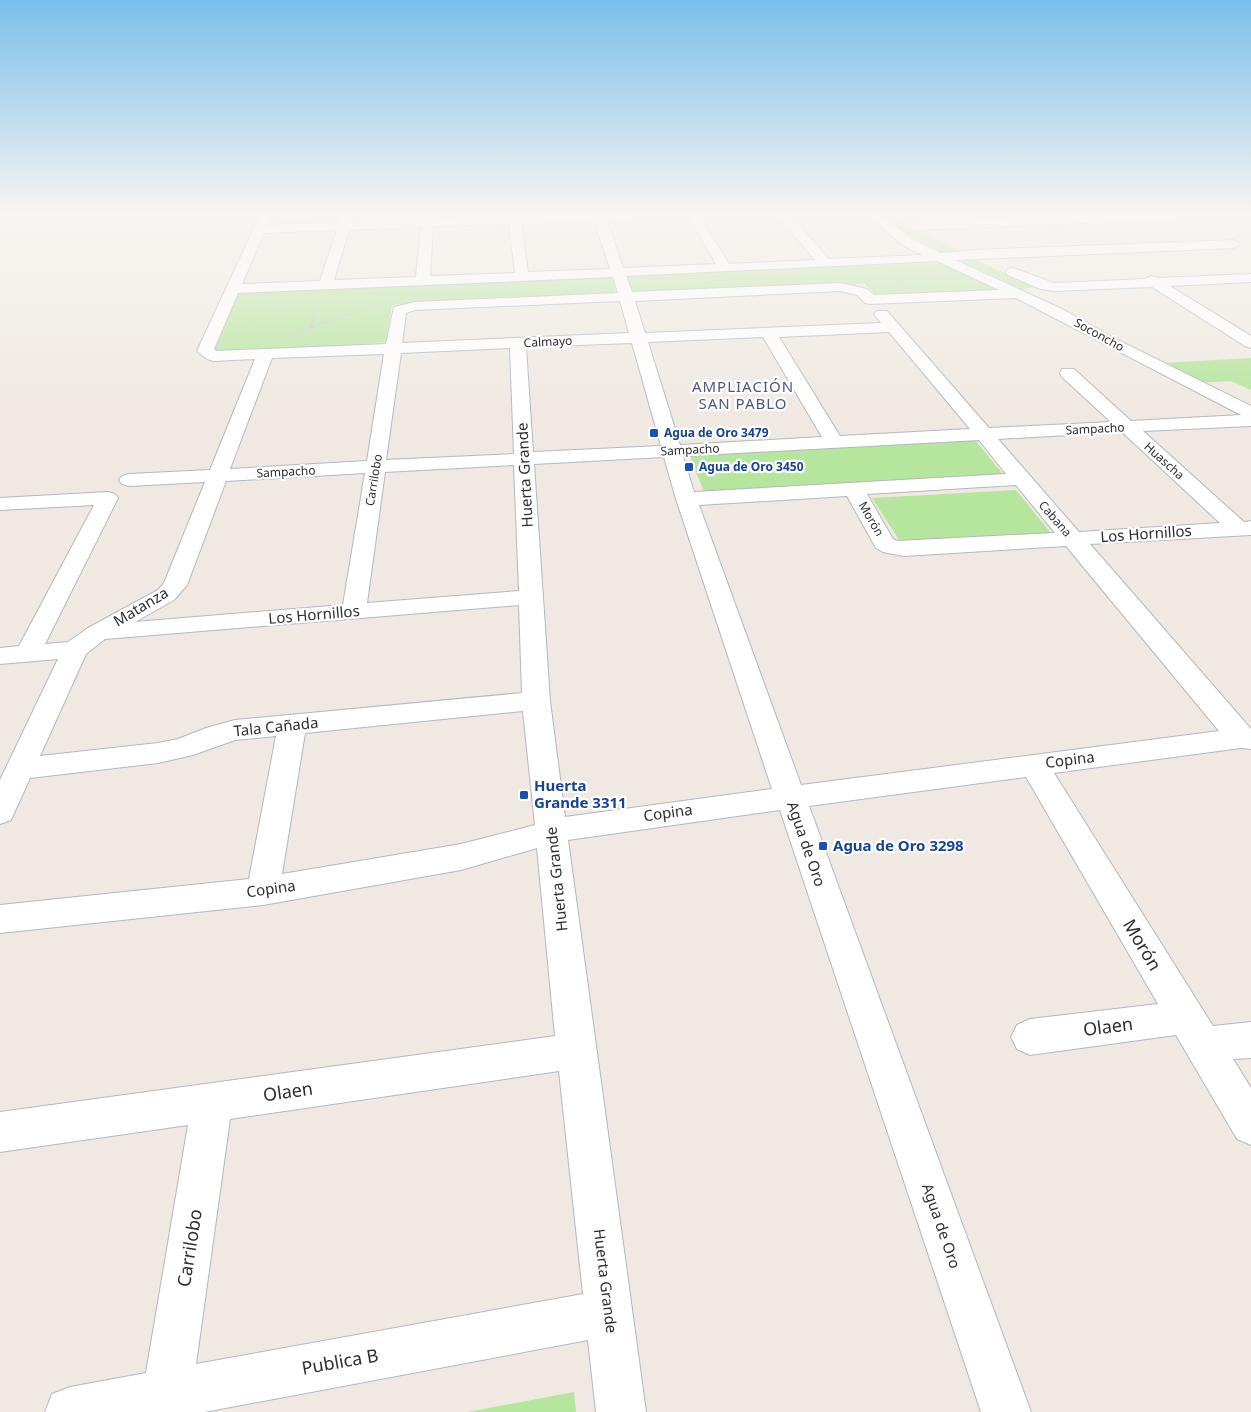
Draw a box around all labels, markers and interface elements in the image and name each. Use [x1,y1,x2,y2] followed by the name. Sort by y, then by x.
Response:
[1071,314,1127,355] street label: Soconcho
[523,332,573,351] street label: Calmayo
[692,376,794,413] district label: AMPLIACIÓN SAN PABLO
[1065,418,1125,439] street label: Sampacho
[511,422,537,528] street label: Huerta Grande
[664,424,769,441] place label: Agua de Oro 3479
[648,427,660,439] marker: Agua de Oro 3479
[1141,438,1188,483] street label: Huascha
[660,439,720,460] street label: Sampacho
[361,453,386,507] street label: Carrilobo
[699,458,804,475] place label: Agua de Oro 3450
[256,461,316,482] street label: Sampacho
[683,461,695,473] marker: Agua de Oro 3450
[1035,497,1076,540] street label: Cabana
[855,498,888,539] street label: Morón
[1100,520,1192,546] street label: Los Hornillos
[109,582,172,630] street label: Matanza
[267,600,360,628] street label: Los Hornillos
[233,712,319,740] street label: Tala Cañada
[1044,746,1096,772] street label: Copina
[534,775,627,812] place label: Huerta Grande 3311
[518,789,530,801] marker: Huerta Grande 3311
[783,798,831,889] street label: Agua de Oro
[642,799,694,825] street label: Copina
[541,826,571,932] street label: Huerta Grande
[833,835,964,855] place label: Agua de Oro 3298
[817,840,829,852] marker: Agua de Oro 3298
[245,875,297,901] street label: Copina
[1118,914,1168,975] street label: Morón
[1082,1011,1134,1041] street label: Olaen
[261,1076,314,1106] street label: Olaen
[918,1180,966,1271] street label: Agua de Oro
[171,1207,207,1288] street label: Carrilobo
[590,1228,622,1334] street label: Huerta Grande
[300,1342,380,1380] street label: Publica B

